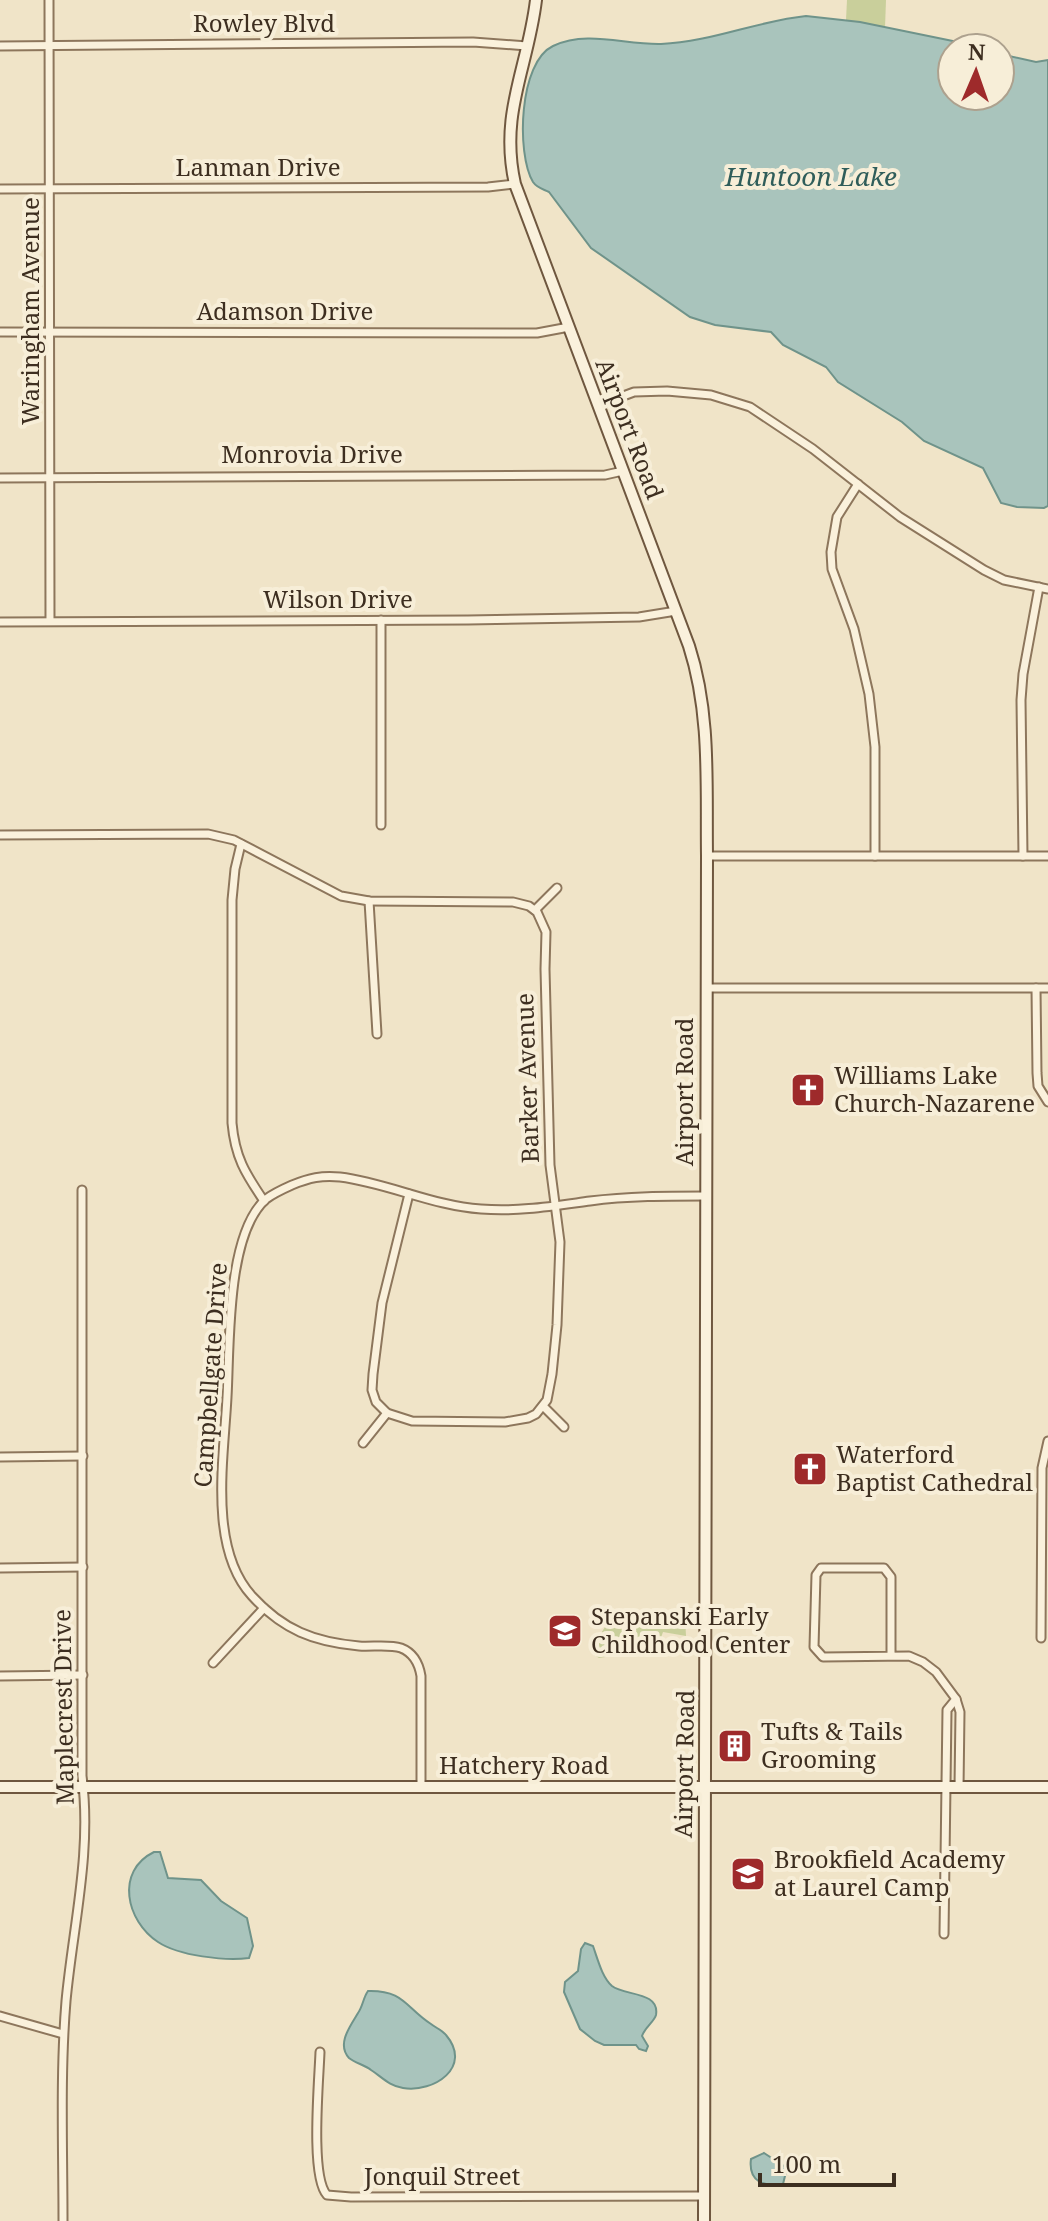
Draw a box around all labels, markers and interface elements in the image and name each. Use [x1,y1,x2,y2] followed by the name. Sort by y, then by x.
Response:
[193,6,335,39] street label: Rowley Blvd
[936,32,1016,112] north arrow
[968,36,986,66] text: N
[175,150,341,183] street label: Lanman Drive
[724,158,897,194] water label: Huntoon Lake
[13,197,46,425] street label: Waringham Avenue
[197,294,373,327] street label: Adamson Drive
[588,353,672,504] street label: Airport Road
[221,437,403,470] street label: Monrovia Drive
[263,582,413,615] street label: Wilson Drive
[507,992,546,1164] street label: Barker Avenue
[667,1018,700,1166] street label: Airport Road
[834,1058,1035,1119] place label: Williams Lake Church-Nazarene
[789,1071,827,1109] church icon: Williams Lake Church-Nazarene
[185,1261,234,1488] street label: Campbellgate Drive
[836,1437,1033,1498] place label: Waterford Baptist Cathedral
[791,1450,829,1488] church icon: Waterford Baptist Cathedral
[591,1599,790,1660] place label: Stepanski Early Childhood Center
[44,1609,81,1805] street label: Maplecrest Drive
[546,1612,584,1650] school or university icon: Stepanski Early Childhood Center
[666,1689,701,1838] street label: Airport Road
[761,1714,903,1775] place label: Tufts & Tails Grooming
[716,1727,754,1765] building icon: Tufts & Tails Grooming
[439,1748,609,1781] street label: Hatchery Road
[774,1842,1005,1903] place label: Brookfield Academy at Laurel Camp
[729,1855,767,1893] school or university icon: Brookfield Academy at Laurel Camp
[760,2137,894,2187] scale bar
[772,2147,841,2180] text: 100 m
[363,2159,520,2192] street label: Jonquil Street

